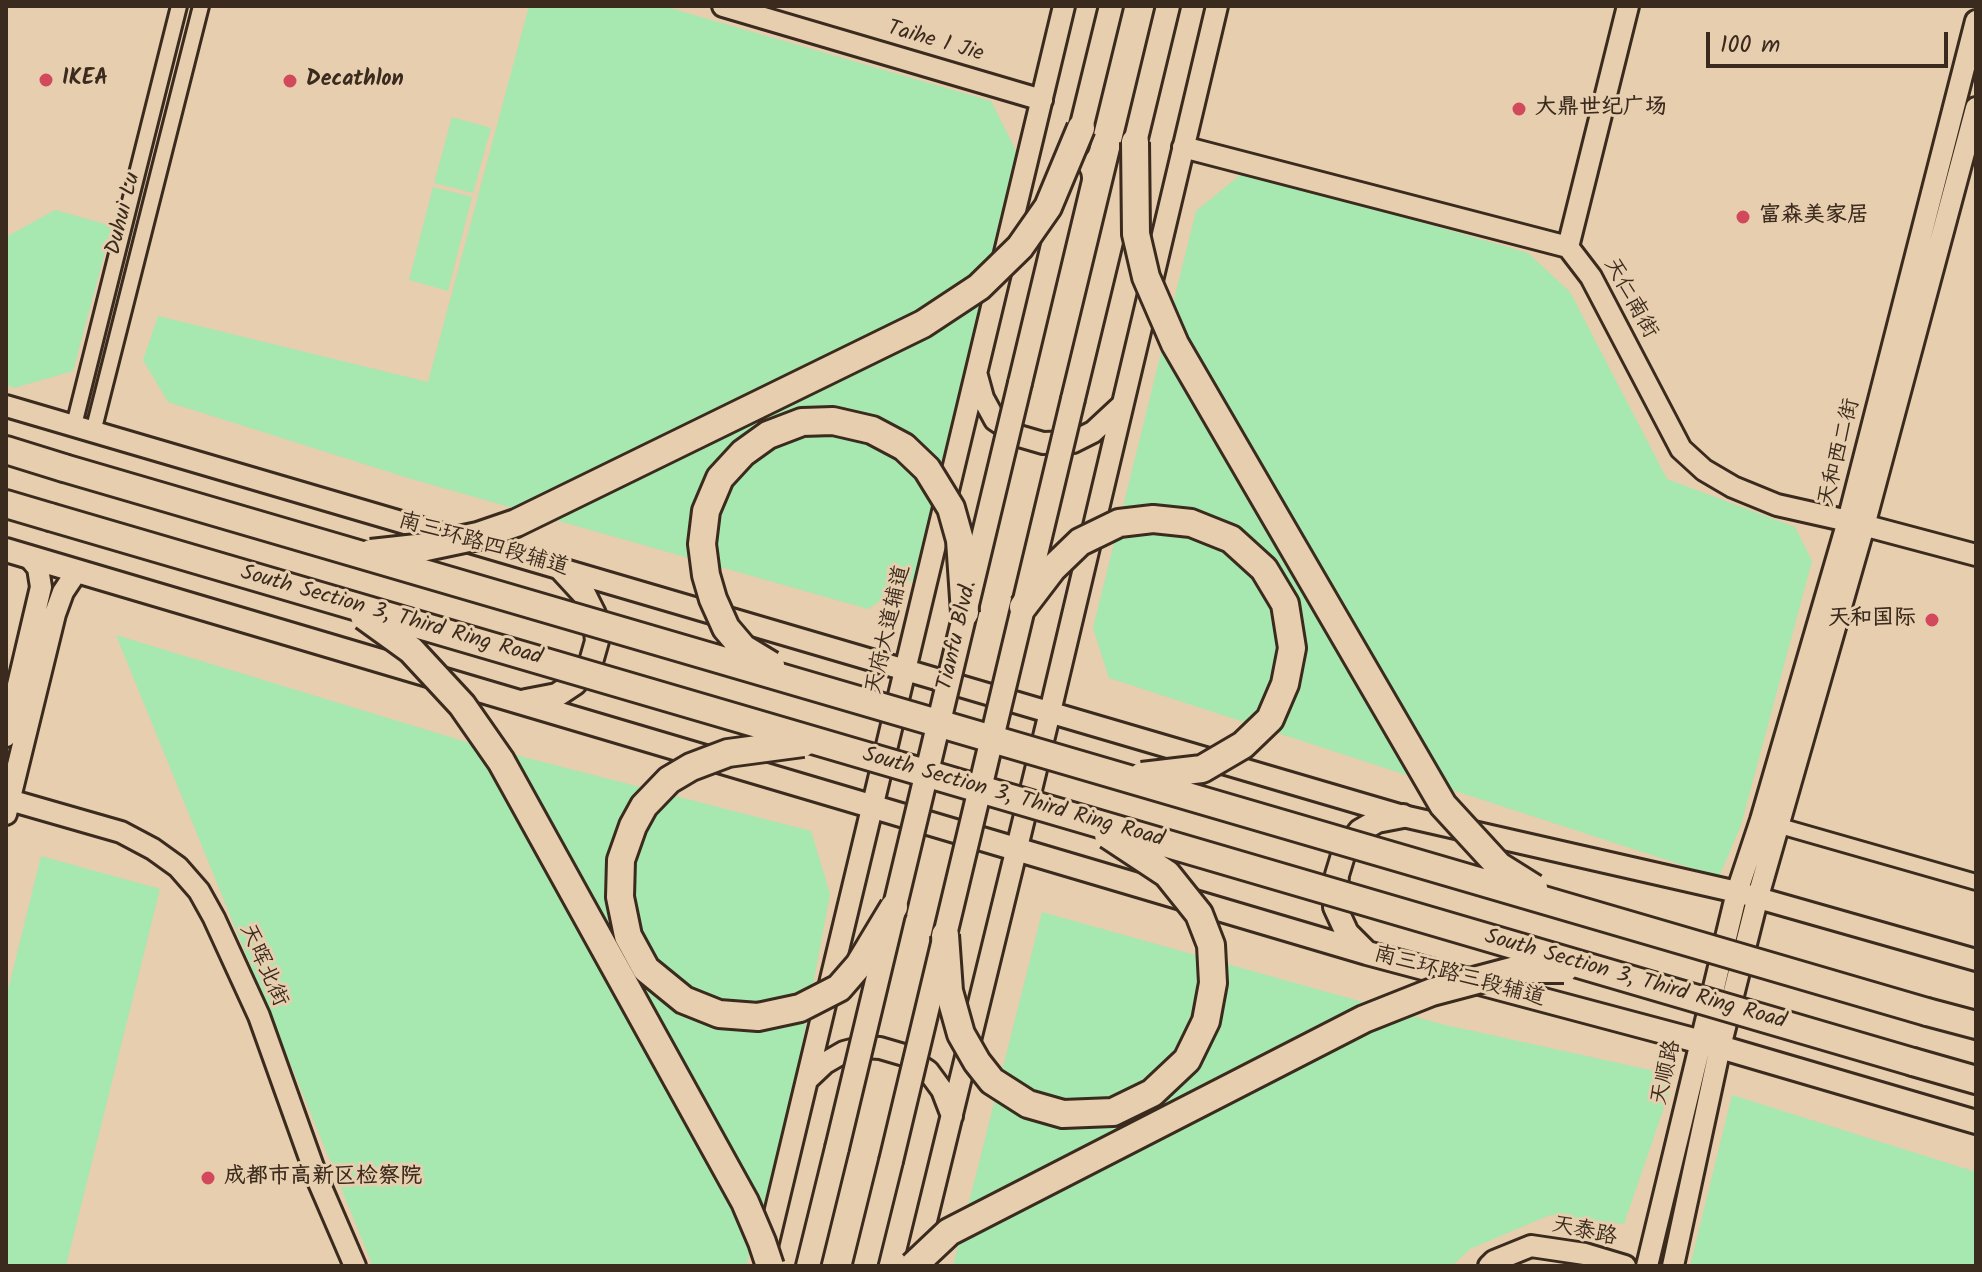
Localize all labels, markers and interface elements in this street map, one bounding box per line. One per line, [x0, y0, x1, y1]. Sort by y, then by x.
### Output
scale bar [1710, 16, 1952, 66]
street label: Taihe 1 Jie [884, 17, 986, 69]
text: 100 m [1720, 26, 1780, 65]
place label: IKEA [62, 67, 108, 93]
place label: Decathlon [306, 68, 404, 94]
marker: IKEA [37, 71, 55, 89]
marker: Decathlon [281, 72, 299, 90]
place label: 大鼎世纪广场 [1535, 96, 1667, 122]
marker: 大鼎世纪广场 [1510, 100, 1528, 118]
street label: Duhui Lu [102, 170, 148, 258]
place label: 富森美家居 [1759, 204, 1869, 230]
marker: 富森美家居 [1734, 208, 1752, 226]
street label: 天仁南街 [1596, 254, 1662, 344]
street label: 天和西二街 [1815, 396, 1867, 510]
street label: 南三环路四段辅道 [395, 509, 571, 583]
street label: South Section 3, Third Ring Road [237, 561, 545, 673]
street label: 天府大道辅道 [862, 563, 918, 697]
street label: Tianfu Blvd. [934, 579, 984, 693]
place label: 天和国际 [1828, 607, 1916, 633]
marker: 天和国际 [1923, 611, 1941, 629]
street label: South Section 3, Third Ring Road [859, 743, 1167, 855]
street label: 天晖北街 [232, 920, 292, 1012]
street label: South Section 3, Third Ring Road [1481, 925, 1789, 1037]
street label: 南三环路三段辅道 [1371, 942, 1547, 1014]
street label: 天顺路 [1648, 1038, 1688, 1108]
place label: 成都市高新区检察院 [224, 1165, 422, 1191]
marker: 成都市高新区检察院 [199, 1169, 217, 1187]
street label: 天泰路 [1549, 1213, 1619, 1253]

